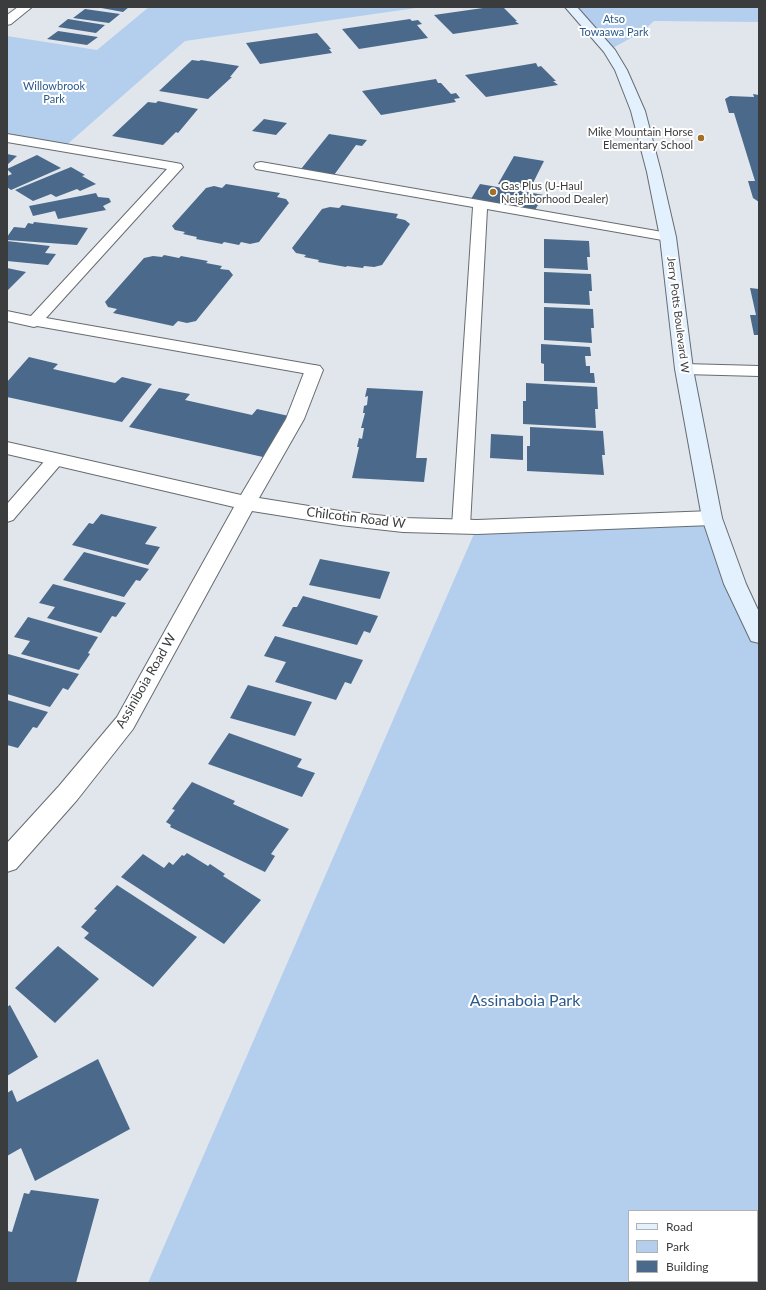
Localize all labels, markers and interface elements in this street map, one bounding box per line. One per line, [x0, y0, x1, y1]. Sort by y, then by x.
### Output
park label: Atso Towaawa Park [579, 12, 649, 38]
park label: Willowbrook Park [23, 79, 85, 105]
place label: Mike Mountain Horse Elementary School [588, 125, 693, 151]
marker: Mike Mountain Horse Elementary School [696, 133, 706, 143]
place label: Gas Plus (U-Haul Neighborhood Dealer) [501, 179, 608, 205]
marker: Gas Plus (U-Haul Neighborhood Dealer) [488, 187, 498, 197]
street label: Jerry Potts Boulevard W [664, 256, 692, 374]
street label: Chilcotin Road W [306, 504, 406, 532]
street label: Assiniboia Road W [113, 631, 179, 731]
park label: Assinaboia Park [470, 991, 580, 1011]
legend [628, 1210, 758, 1282]
text: Road [666, 1219, 693, 1234]
text: Park [666, 1239, 689, 1254]
text: Building [666, 1259, 709, 1274]

